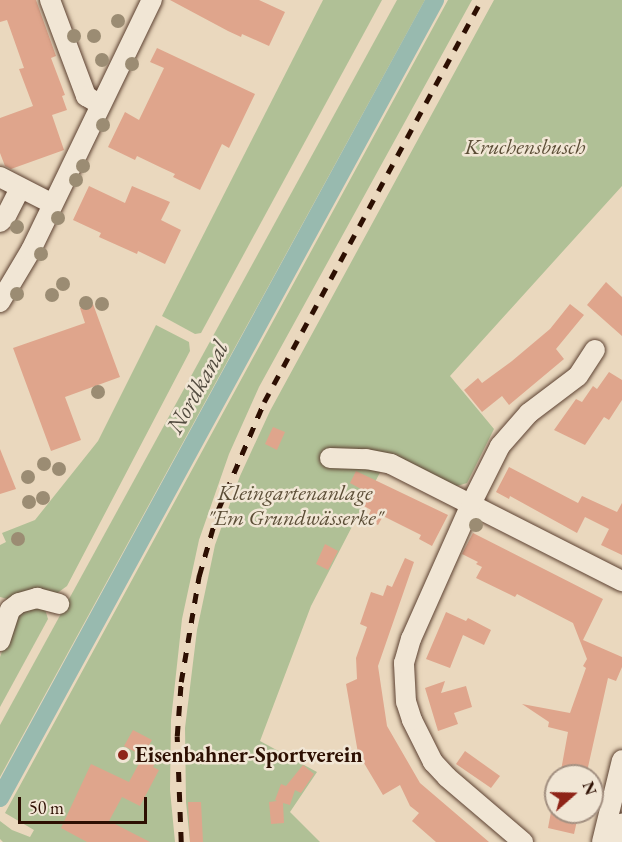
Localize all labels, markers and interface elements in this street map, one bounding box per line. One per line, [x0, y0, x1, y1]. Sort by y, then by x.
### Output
park label: Kruchensbusch [465, 134, 585, 160]
water label: Nordkanal [160, 336, 234, 438]
park label: Kleingartenanlage "Em Grundwässerke" [207, 479, 383, 530]
place label: Eisenbahner-Sportverein [135, 742, 363, 768]
marker: Eisenbahner-Sportverein [116, 748, 130, 762]
north arrow [544, 764, 604, 824]
text: N [577, 779, 602, 798]
scale bar [21, 785, 150, 823]
text: 50 m [29, 796, 64, 819]

